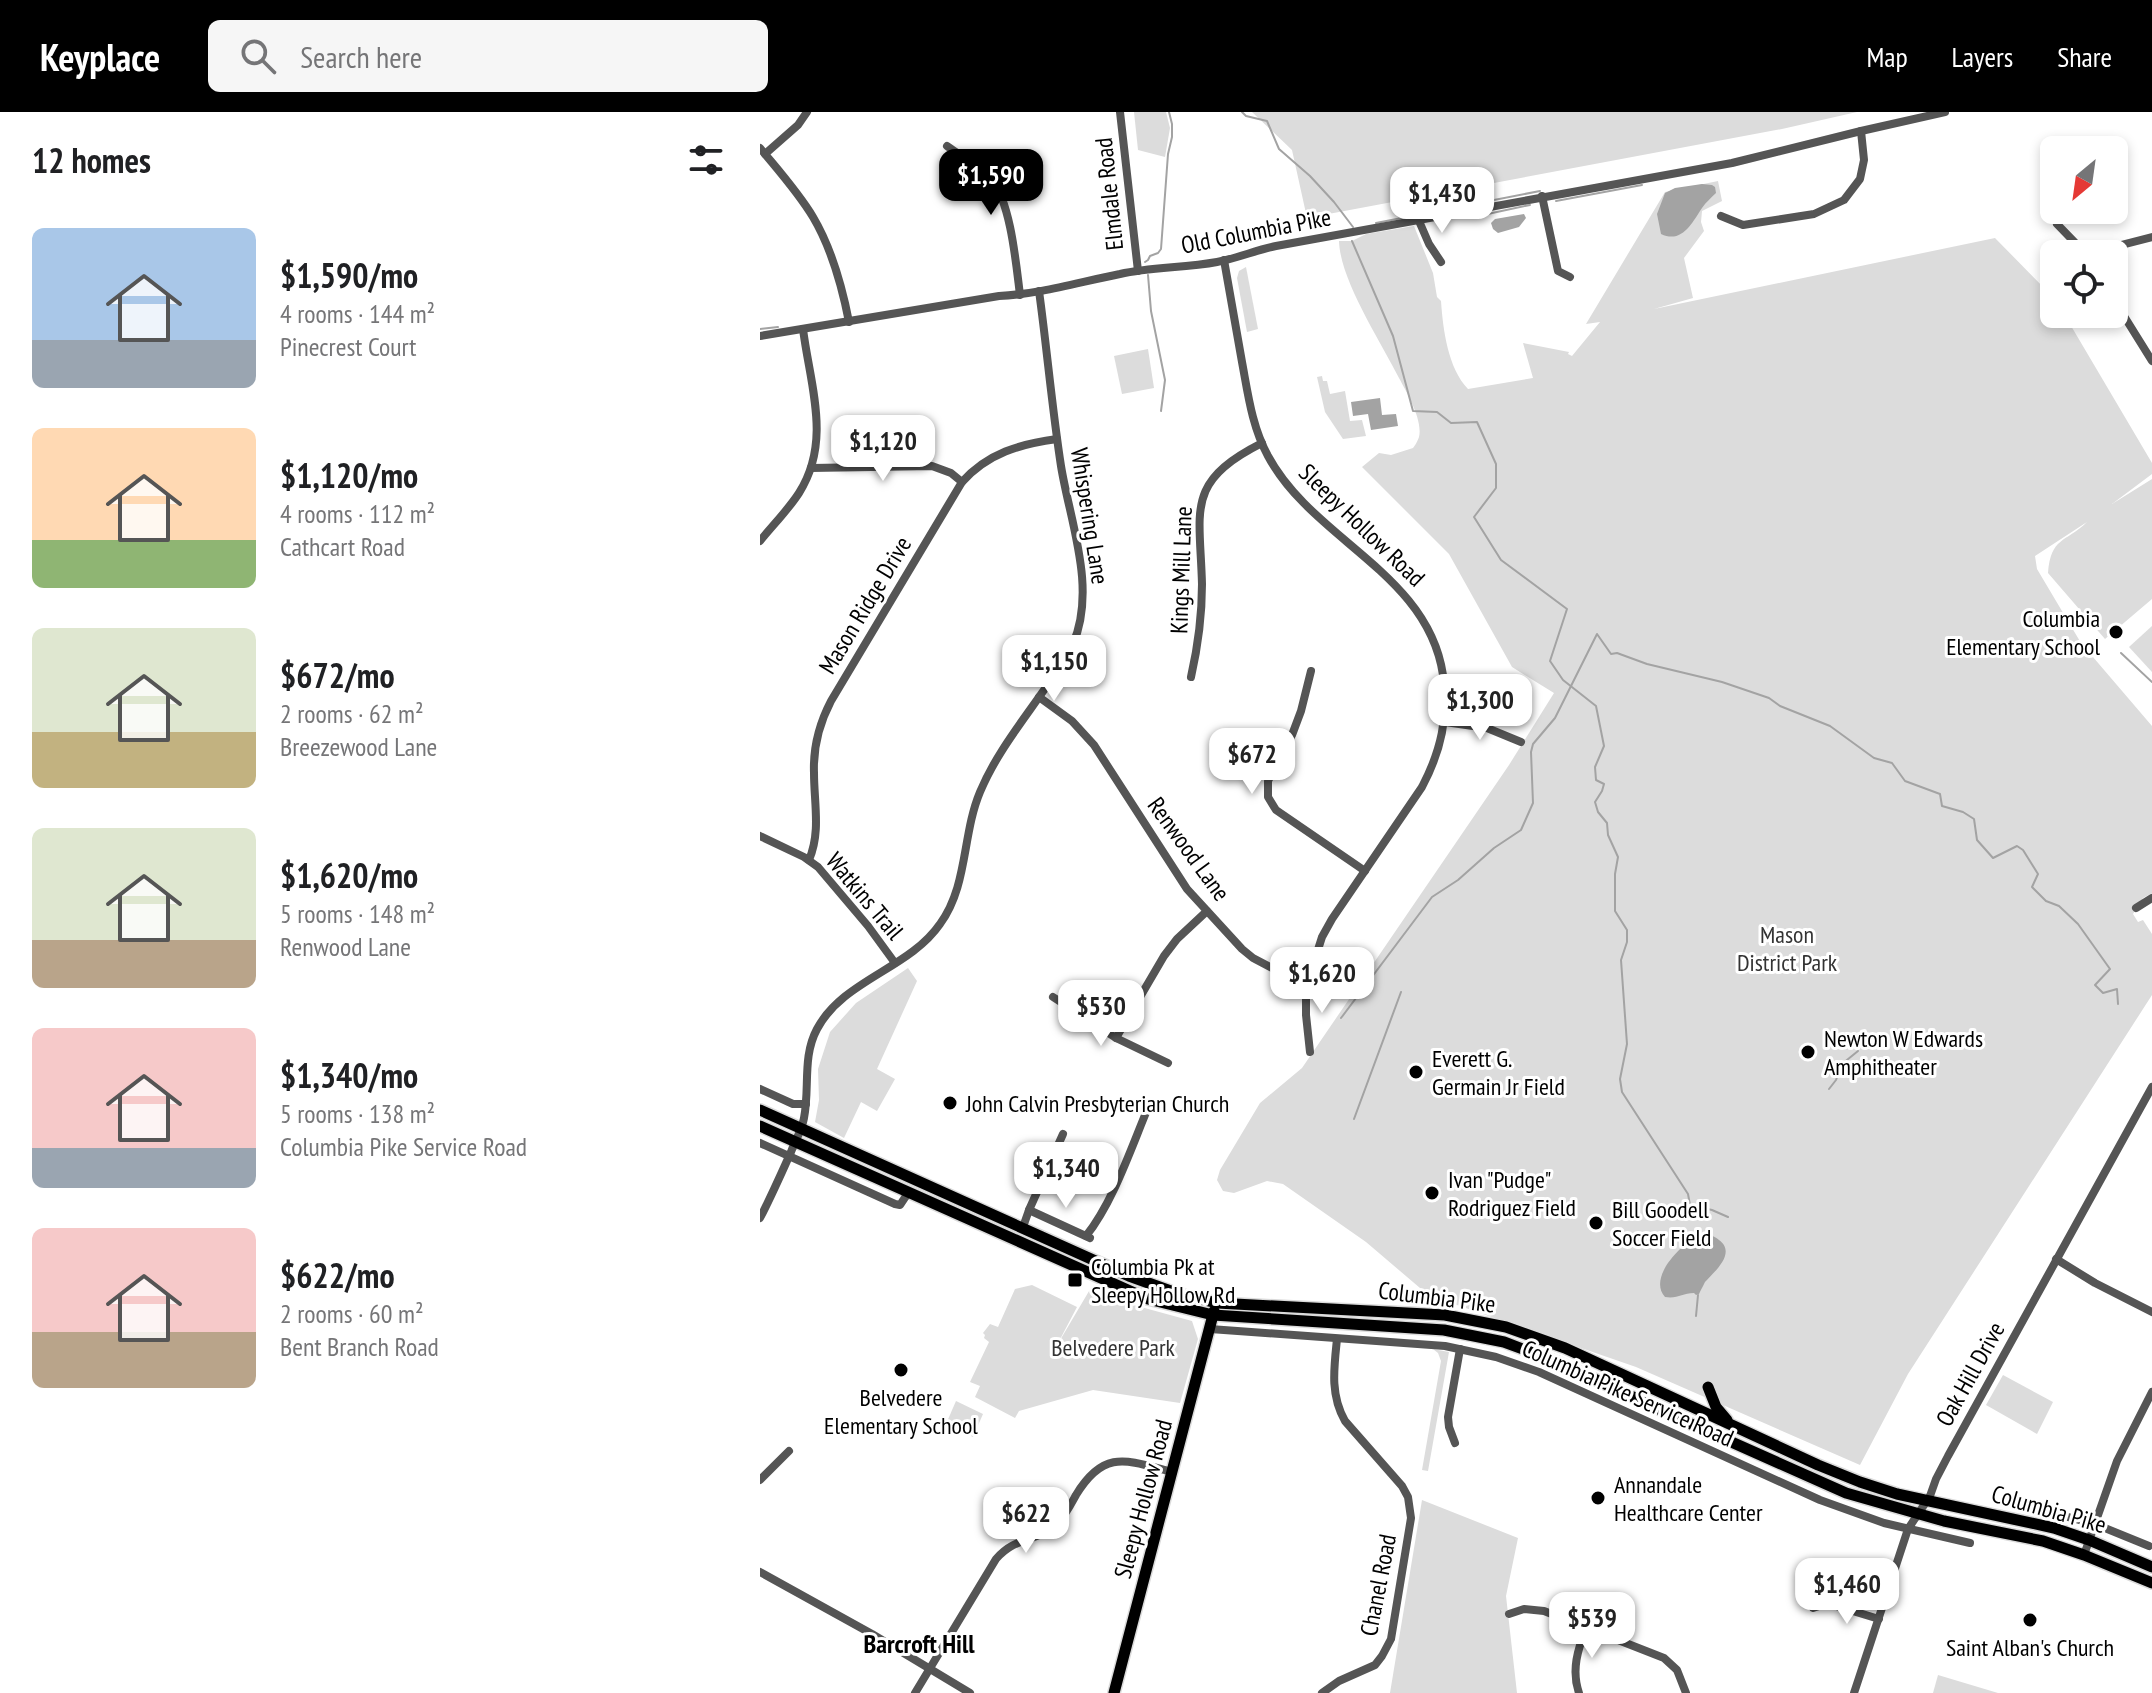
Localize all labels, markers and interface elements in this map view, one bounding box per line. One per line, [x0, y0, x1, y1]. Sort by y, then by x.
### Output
search box [208, 20, 768, 92]
text: Keyplace [40, 32, 160, 81]
icon: search [236, 34, 280, 78]
text: Search here [300, 37, 422, 76]
text: Map [1866, 38, 1908, 75]
text: Layers [1952, 38, 2013, 75]
text: Share [2057, 38, 2112, 75]
street label: Elmdale Road [1088, 136, 1130, 252]
north arrow [2040, 136, 2128, 224]
map controls [2040, 136, 2128, 328]
text: 12 homes [32, 138, 151, 182]
icon: filters [684, 138, 728, 182]
pin: $1,590 [926, 149, 1056, 217]
text: $1,590 [957, 158, 1025, 191]
pin: $1,430 [1377, 167, 1507, 235]
text: $1,430 [1408, 176, 1476, 209]
street label: Old Columbia Pike [1178, 201, 1334, 261]
button: locate [2040, 240, 2128, 328]
text: $1,590/mo [280, 253, 418, 297]
icon: home [96, 260, 192, 356]
text: 4 rooms · 144 m² [280, 297, 435, 330]
text: Pinecrest Court [280, 330, 416, 363]
pin: $1,120 [818, 415, 948, 483]
text: $1,120 [849, 424, 917, 457]
street label: Whispering Lane [1064, 446, 1116, 586]
text: $1,120/mo [280, 453, 418, 497]
street label: Sleepy Hollow Road [1292, 457, 1432, 593]
icon: home [96, 460, 192, 556]
text: 4 rooms · 112 m² [280, 497, 435, 530]
street label: Kings Mill Lane [1163, 506, 1199, 634]
text: Cathcart Road [280, 530, 405, 563]
street label: Mason Ridge Drive [812, 531, 918, 679]
place label: Columbia Elementary School [1946, 603, 2100, 662]
marker: Columbia Elementary School [2107, 623, 2125, 641]
pin: $1,150 [989, 635, 1119, 703]
text: $1,150 [1020, 644, 1088, 677]
text: $672/mo [280, 653, 395, 697]
icon: home [96, 660, 192, 756]
pin: $1,300 [1415, 674, 1545, 742]
text: $1,300 [1446, 683, 1514, 716]
text: 2 rooms · 62 m² [280, 697, 424, 730]
pin: $672 [1205, 728, 1299, 796]
text: Breezewood Lane [280, 730, 437, 763]
text: $672 [1227, 737, 1277, 770]
street label: Renwood Lane [1141, 791, 1237, 907]
street label: Watkins Trail [819, 846, 911, 946]
text: $1,620/mo [280, 853, 418, 897]
icon: home [96, 860, 192, 956]
text: 5 rooms · 148 m² [280, 897, 435, 930]
park label: Mason District Park [1737, 919, 1838, 978]
text: Renwood Lane [280, 930, 411, 963]
pin: $1,620 [1257, 947, 1387, 1015]
text: $1,620 [1288, 956, 1356, 989]
pin: $530 [1054, 980, 1148, 1048]
text: $530 [1076, 989, 1126, 1022]
place label: Newton W Edwards Amphitheater [1824, 1023, 1983, 1082]
place label: Everett G. Germain Jr Field [1432, 1043, 1565, 1102]
marker: Newton W Edwards Amphitheater [1799, 1043, 1817, 1061]
text: $1,340/mo [280, 1053, 418, 1097]
icon: home [96, 1060, 192, 1156]
marker: Everett G. Germain Jr Field [1407, 1063, 1425, 1081]
place label: John Calvin Presbyterian Church [965, 1088, 1229, 1119]
marker: John Calvin Presbyterian Church [941, 1094, 959, 1112]
text: 5 rooms · 138 m² [280, 1097, 435, 1130]
text: Columbia Pike Service Road [280, 1130, 527, 1163]
pin: $1,340 [1001, 1142, 1131, 1210]
text: $1,340 [1032, 1151, 1100, 1184]
place label: Ivan "Pudge" Rodriguez Field [1448, 1164, 1576, 1223]
marker: Ivan "Pudge" Rodriguez Field [1423, 1184, 1441, 1202]
place label: Bill Goodell Soccer Field [1612, 1194, 1712, 1253]
marker: Bill Goodell Soccer Field [1587, 1214, 1605, 1232]
place label: Columbia Pk at Sleepy Hollow Rd [1091, 1251, 1235, 1310]
text: $622/mo [280, 1253, 395, 1297]
icon: home [96, 1260, 192, 1356]
marker: Columbia Pk at Sleepy Hollow Rd [1066, 1271, 1084, 1289]
street label: Columbia Pike [1377, 1274, 1497, 1320]
text: 2 rooms · 60 m² [280, 1297, 424, 1330]
street label: Oak Hill Drive [1929, 1316, 2011, 1432]
text: Bent Branch Road [280, 1330, 439, 1363]
park label: Belvedere Park [1051, 1332, 1175, 1363]
street label: Columbia Pike Service Road [1518, 1332, 1738, 1454]
marker: Belvedere Elementary School [892, 1361, 910, 1379]
place label: Belvedere Elementary School [824, 1382, 978, 1441]
street label: Sleepy Hollow Road [1107, 1416, 1179, 1582]
place label: Annandale Healthcare Center [1614, 1469, 1763, 1528]
street label: Columbia Pike [1988, 1478, 2110, 1540]
pin: $622 [979, 1487, 1073, 1555]
marker: Annandale Healthcare Center [1589, 1489, 1607, 1507]
text: $622 [1001, 1496, 1051, 1529]
street label: Chanel Road [1353, 1531, 1403, 1639]
pin: $1,460 [1782, 1558, 1912, 1626]
text: $1,460 [1813, 1567, 1881, 1600]
pin: $539 [1545, 1592, 1639, 1660]
text: $539 [1567, 1601, 1617, 1634]
marker: Saint Alban's Church [2021, 1611, 2039, 1629]
district label: Barcroft Hill [863, 1627, 975, 1660]
place label: Saint Alban's Church [1946, 1632, 2114, 1663]

